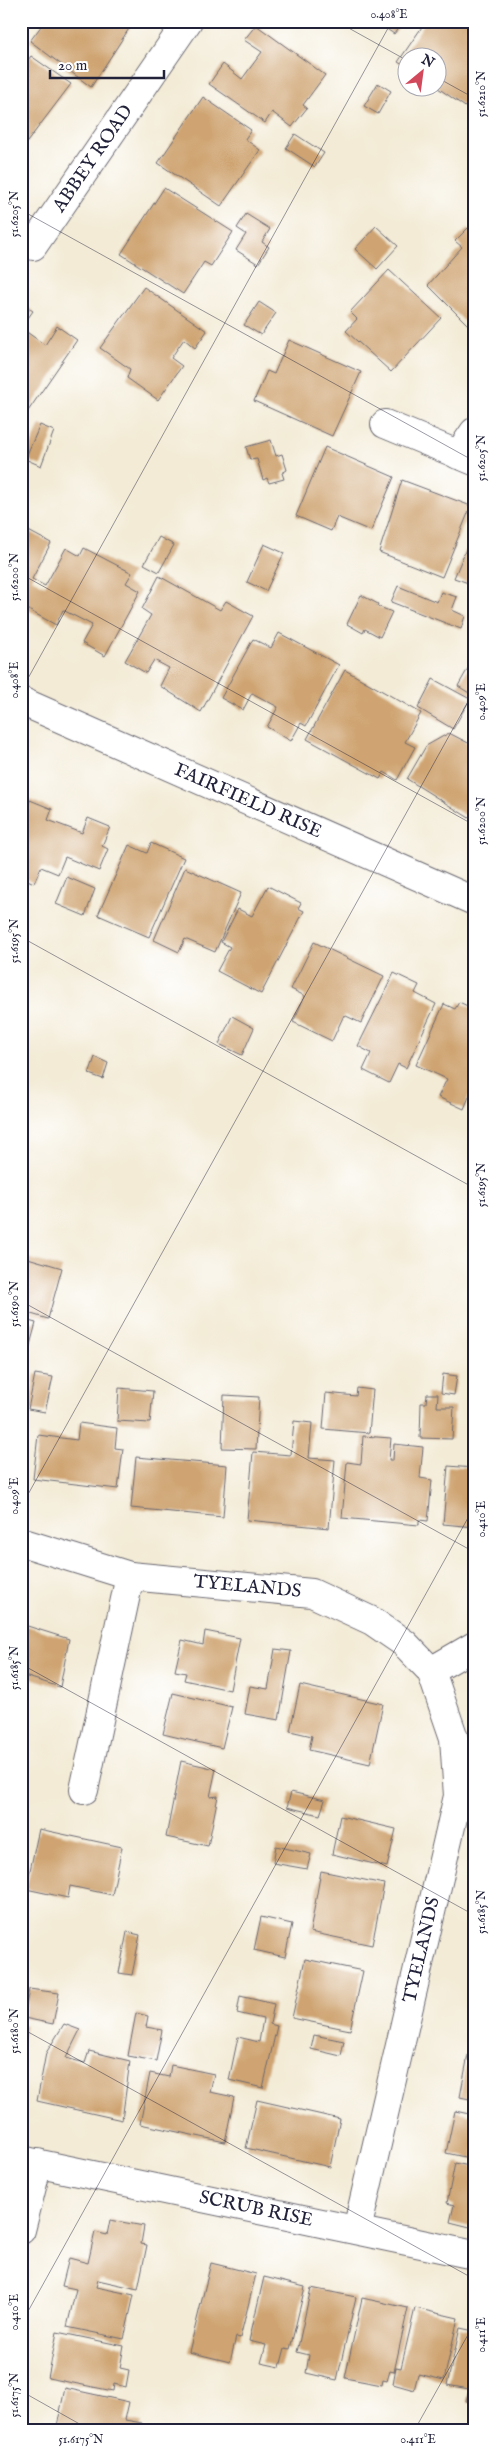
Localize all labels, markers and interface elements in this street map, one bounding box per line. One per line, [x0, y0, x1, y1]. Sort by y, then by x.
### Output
text: 0.408°E [370, 7, 408, 22]
scale bar [50, 48, 164, 80]
north arrow [398, 48, 448, 98]
text: N [417, 50, 437, 72]
text: 20 m [58, 56, 88, 75]
text: 51.6210°N [474, 70, 489, 117]
street label: ABBEY ROAD [47, 100, 139, 218]
text: 51.6205°N [7, 190, 22, 237]
text: 51.6205°N [474, 434, 489, 481]
text: 51.6200°N [7, 552, 22, 601]
text: 0.408°E [7, 661, 22, 699]
text: 0.409°E [474, 683, 489, 721]
street label: FAIRFIELD RISE [170, 758, 325, 844]
text: 51.6200°N [474, 796, 489, 845]
text: 51.6195°N [7, 918, 22, 963]
text: 51.6195°N [474, 1162, 489, 1207]
text: 51.6190°N [7, 1280, 22, 1327]
text: 0.409°E [7, 1477, 22, 1515]
text: 0.410°E [474, 1501, 489, 1537]
street label: TYELANDS [192, 1570, 302, 1604]
text: 51.6185°N [7, 1645, 22, 1690]
text: 51.6185°N [474, 1889, 489, 1934]
street label: TYELANDS [398, 1895, 446, 2005]
text: 51.6180°N [7, 2008, 22, 2054]
street label: SCRUB RISE [197, 2186, 315, 2233]
text: 0.410°E [7, 2294, 22, 2330]
text: 0.411°E [474, 2317, 489, 2353]
text: 51.6175°N [7, 2372, 22, 2418]
text: 51.6175°N [59, 2432, 104, 2447]
text: 0.411°E [400, 2432, 436, 2447]

